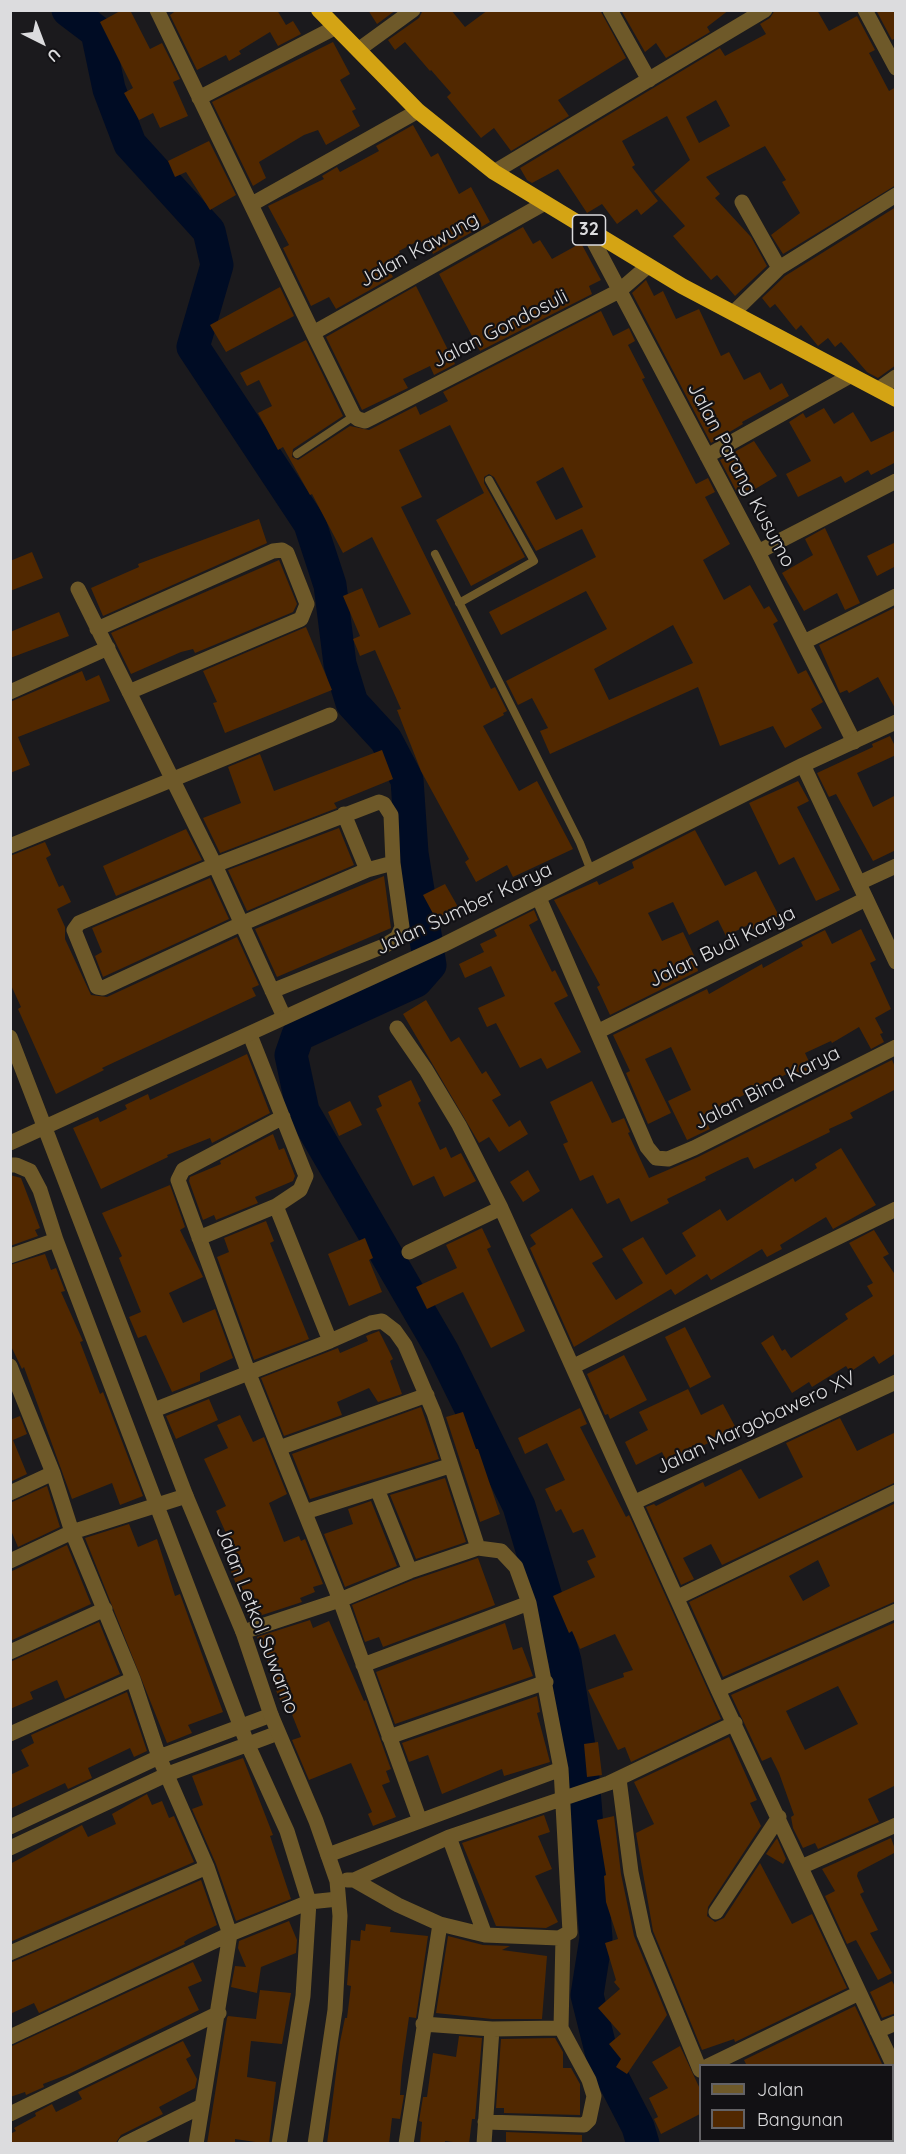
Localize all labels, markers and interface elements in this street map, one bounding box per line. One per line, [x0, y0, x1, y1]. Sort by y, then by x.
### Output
north arrow [12, 12, 72, 72]
text: U [43, 44, 65, 67]
street label: Jalan Kawung [355, 207, 483, 293]
road number: 32 [572, 215, 606, 245]
street label: Jalan Gondosuli [428, 285, 572, 373]
street label: Jalan Parang Kusumo [682, 378, 800, 572]
street label: Jalan Sumber Karya [372, 858, 556, 960]
street label: Jalan Budi Karya [645, 901, 799, 993]
street label: Jalan Bina Karya [690, 1041, 844, 1135]
street label: Jalan Margobawero XV [652, 1366, 860, 1480]
street label: Jalan Letkol Suwarno [210, 1523, 304, 1717]
legend [699, 2064, 894, 2142]
text: Jalan [757, 2078, 804, 2101]
text: Bangunan [757, 2108, 843, 2131]

